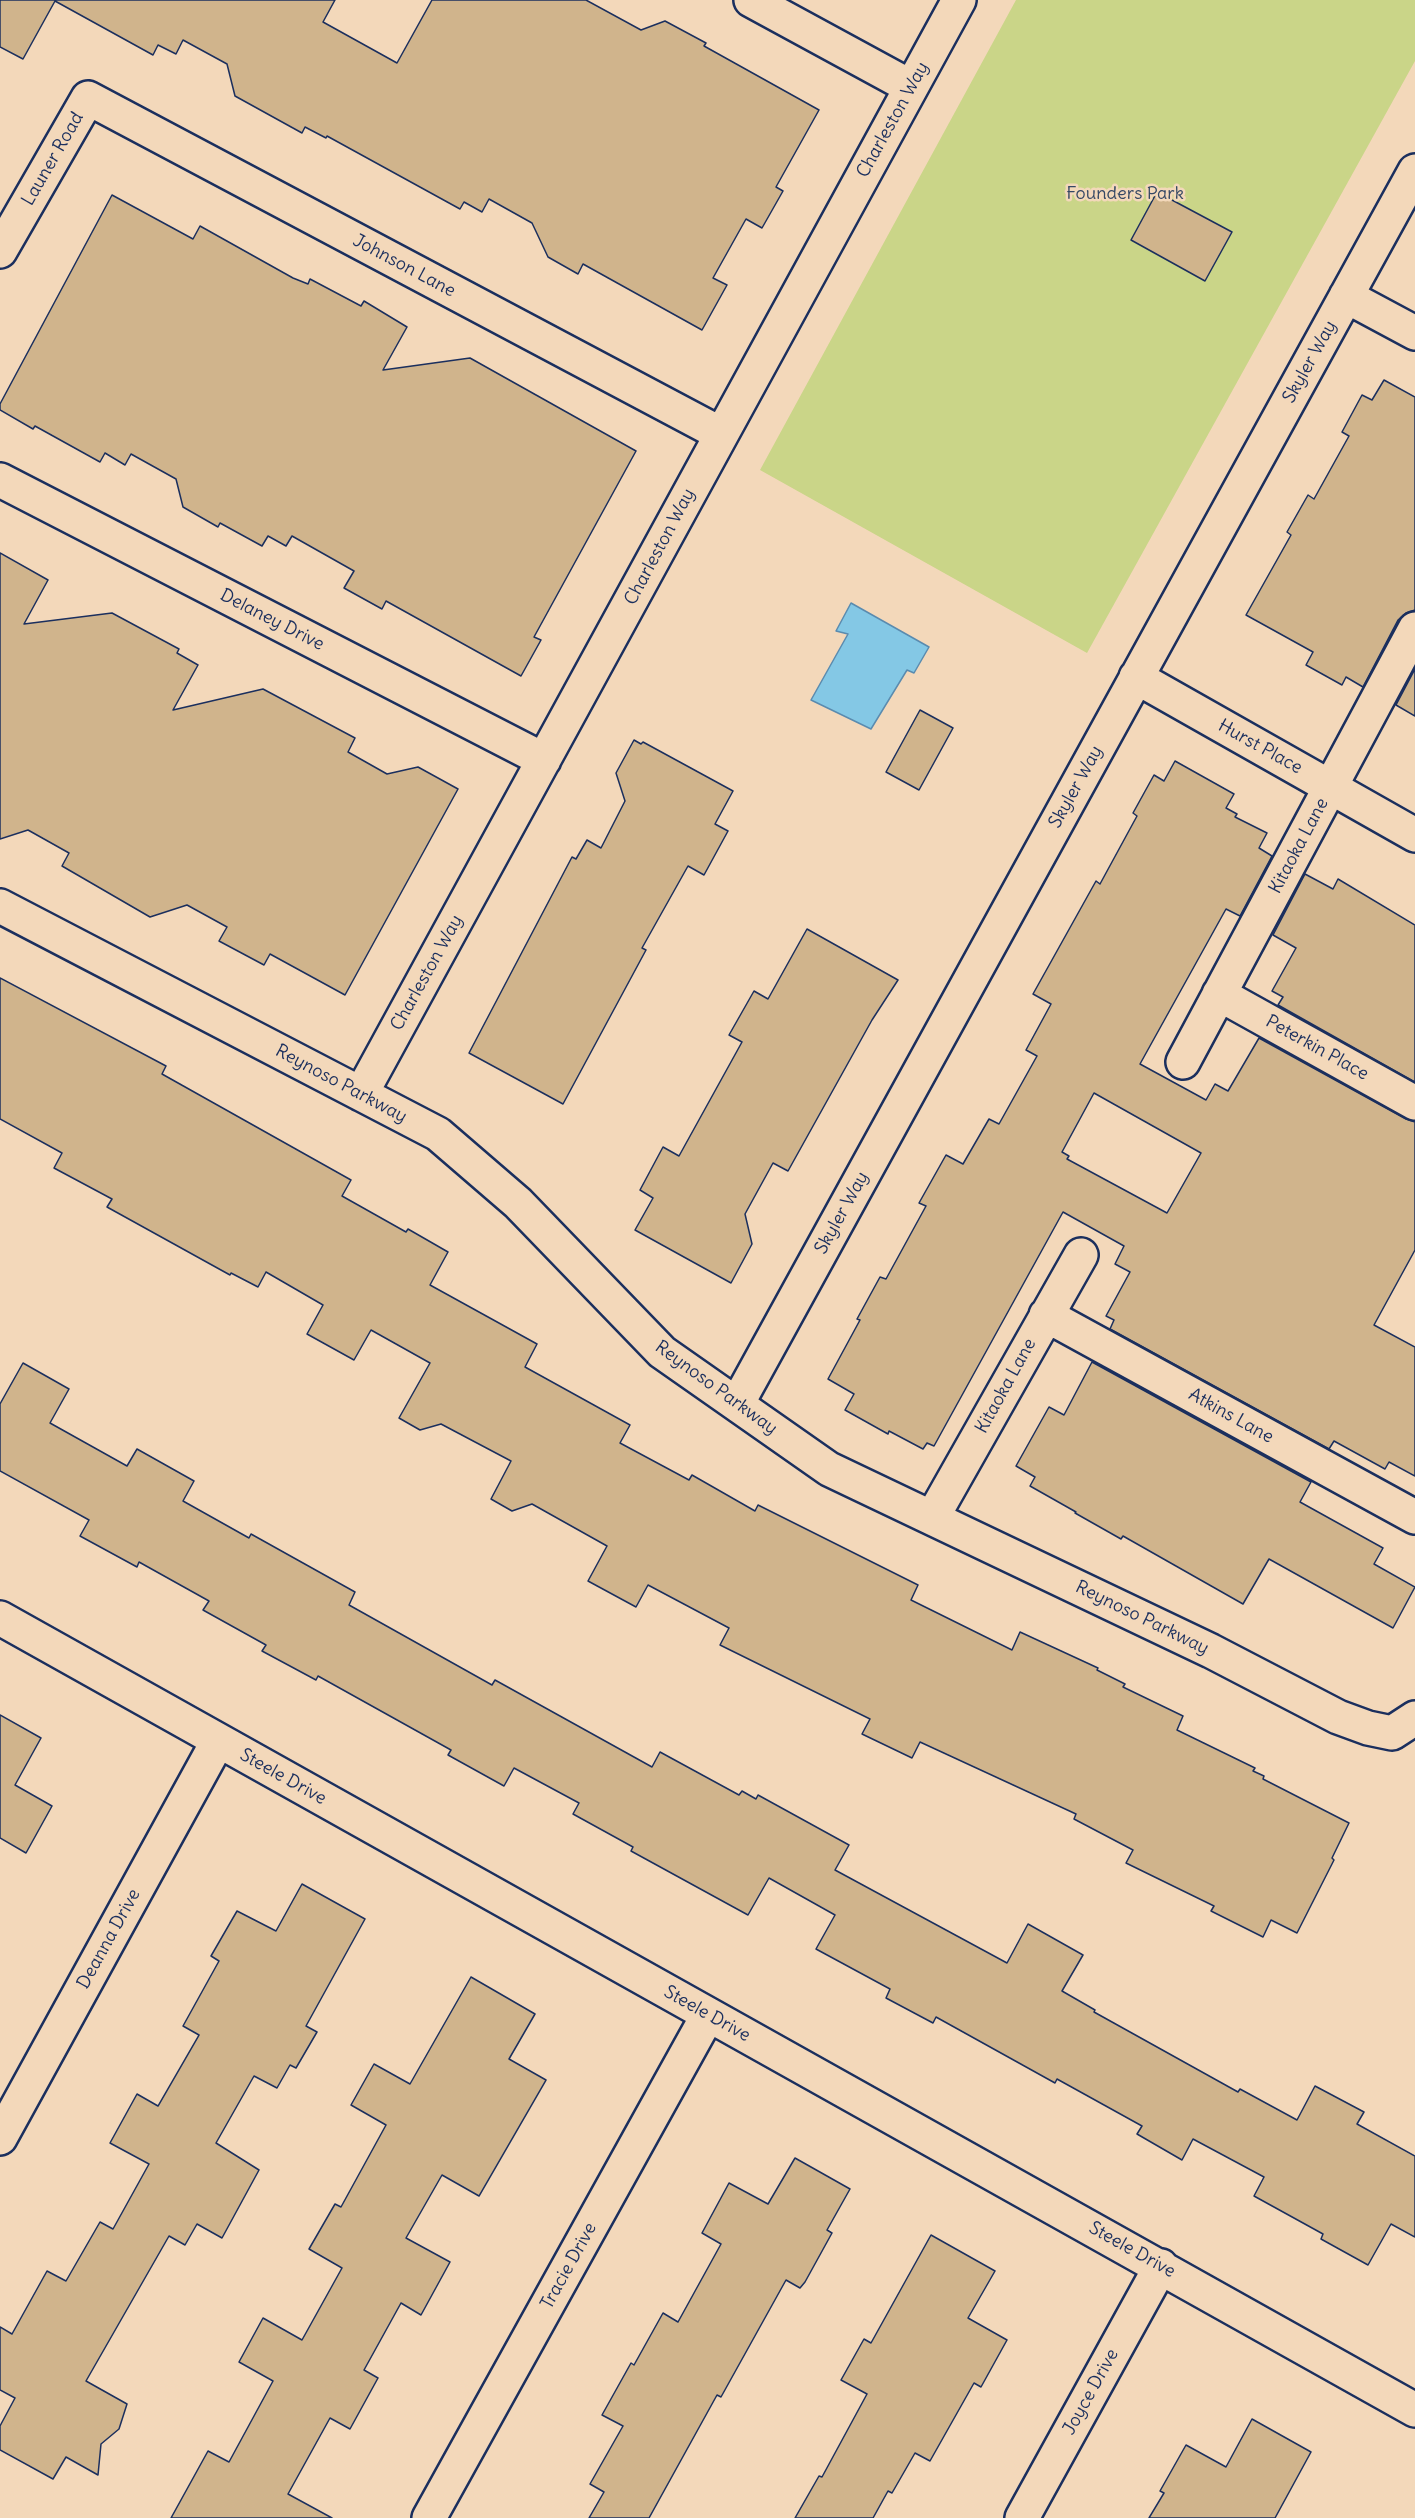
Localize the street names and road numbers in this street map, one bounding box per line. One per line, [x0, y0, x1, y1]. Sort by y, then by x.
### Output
street label: Charleston Way [852, 58, 934, 182]
street label: Launer Road [18, 108, 88, 210]
street label: Johnson Lane [349, 230, 459, 302]
street label: Skyler Way [1279, 317, 1341, 407]
street label: Charleston Way [620, 485, 700, 609]
street label: Delaney Drive [216, 585, 328, 655]
street label: Hurst Place [1214, 715, 1306, 779]
street label: Skyler Way [1045, 742, 1107, 832]
street label: Kitaoka Lane [1265, 794, 1333, 898]
street label: Charleston Way [386, 911, 468, 1035]
street label: Peterkin Place [1262, 1011, 1372, 1085]
street label: Reynoso Parkway [272, 1040, 410, 1128]
street label: Skyler Way [811, 1168, 873, 1258]
street label: Kitaoka Lane [971, 1335, 1041, 1437]
street label: Reynoso Parkway [651, 1336, 781, 1440]
street label: Atkins Lane [1185, 1384, 1277, 1448]
street label: Reynoso Parkway [1072, 1576, 1212, 1660]
street label: Steele Drive [236, 1744, 330, 1810]
street label: Deanna Drive [73, 1885, 145, 1993]
street label: Steele Drive [660, 1981, 754, 2047]
street label: Steele Drive [1085, 2217, 1179, 2283]
street label: Tracie Drive [536, 2219, 602, 2313]
street label: Joyce Drive [1059, 2345, 1123, 2439]

